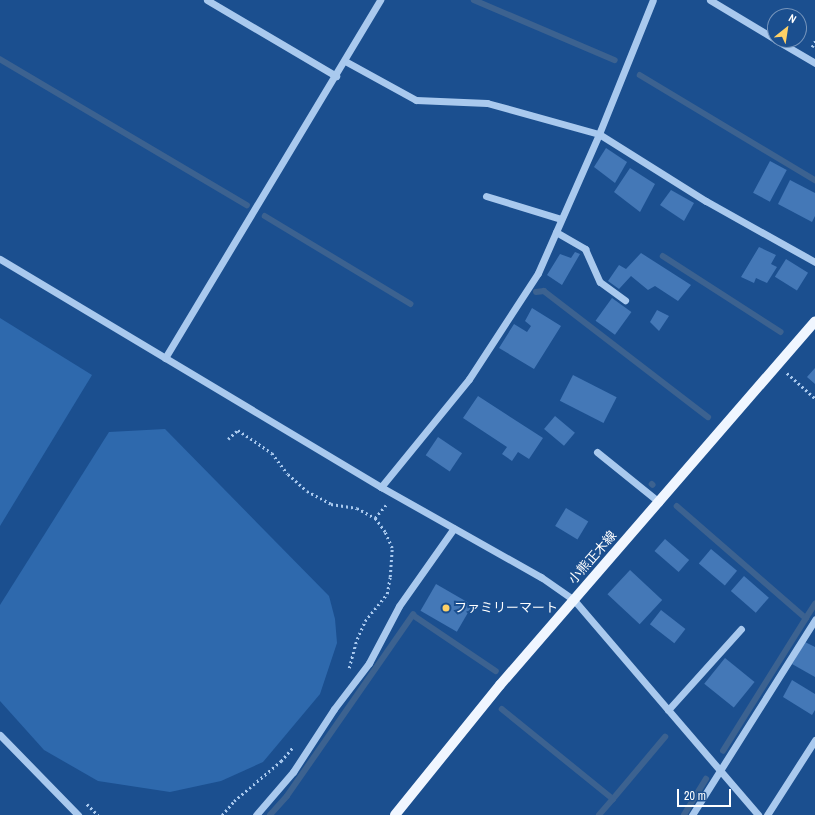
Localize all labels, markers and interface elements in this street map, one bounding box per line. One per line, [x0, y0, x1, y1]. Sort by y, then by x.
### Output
north arrow [767, 8, 807, 48]
text: N [786, 11, 799, 26]
street label: 小熊正木線 [566, 528, 620, 588]
place label: ファミリーマート [454, 600, 558, 616]
marker: ファミリーマート [441, 603, 451, 613]
scale bar [679, 781, 733, 807]
text: 20 m [684, 788, 706, 804]

